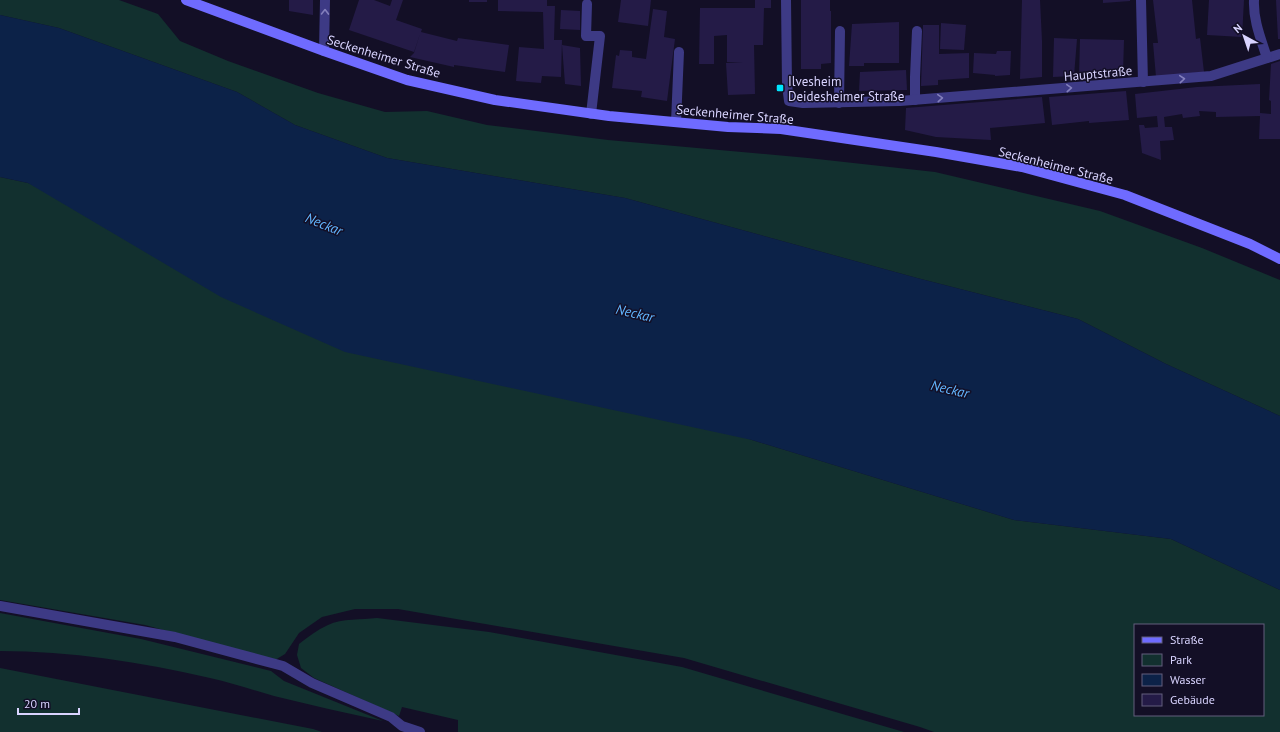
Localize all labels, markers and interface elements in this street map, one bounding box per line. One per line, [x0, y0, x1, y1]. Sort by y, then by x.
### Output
one-way arrow [321, 9, 329, 15]
north arrow [1224, 16, 1264, 56]
text: N [1230, 21, 1245, 36]
street label: Seckenheimer Straße [325, 31, 443, 82]
street label: Hauptstraße [1063, 62, 1133, 85]
place label: Ilvesheim Deidesheimer Straße [788, 73, 904, 105]
one-way arrow [1179, 74, 1185, 83]
marker: Ilvesheim Deidesheimer Straße [775, 83, 785, 93]
one-way arrow [1066, 84, 1073, 93]
one-way arrow [937, 94, 943, 103]
street label: Seckenheimer Straße [676, 101, 794, 128]
street label: Seckenheimer Straße [997, 143, 1115, 188]
water label: Neckar [303, 208, 347, 240]
water label: Neckar [614, 300, 657, 326]
water label: Neckar [929, 376, 972, 402]
legend [1134, 624, 1264, 716]
text: Straße [1170, 632, 1204, 647]
text: Park [1170, 652, 1192, 667]
text: Wasser [1170, 672, 1206, 687]
scale bar [18, 690, 79, 716]
text: Gebäude [1170, 692, 1215, 707]
text: 20 m [24, 696, 50, 711]

